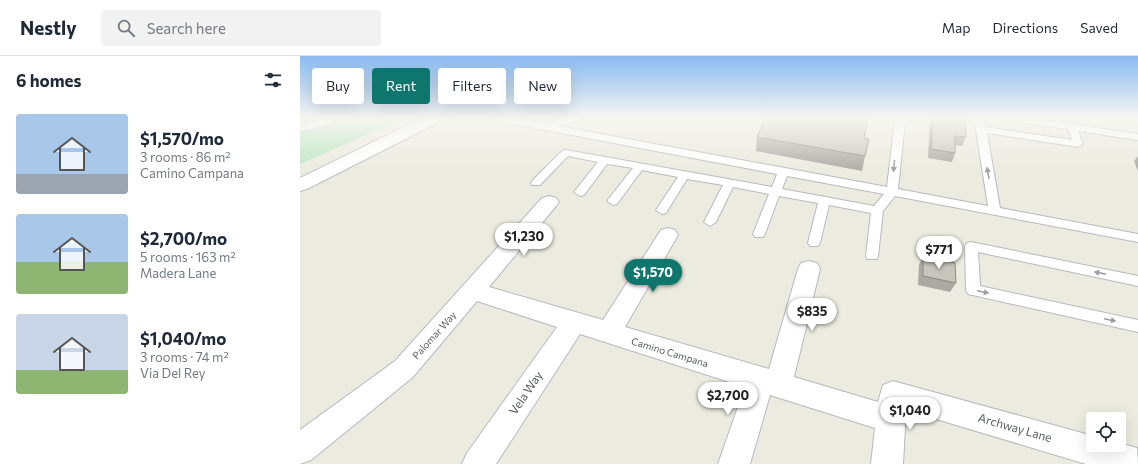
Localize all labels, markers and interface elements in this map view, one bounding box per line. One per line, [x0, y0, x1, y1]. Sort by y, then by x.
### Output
search box [101, 10, 381, 46]
text: Nestly [20, 16, 77, 39]
icon: search [115, 17, 137, 39]
text: Search here [147, 19, 226, 37]
text: Map [942, 19, 971, 36]
text: Directions [993, 19, 1058, 36]
text: Saved [1080, 19, 1118, 36]
chip: Buy [312, 68, 364, 104]
chip: Rent [372, 68, 430, 104]
chip: Filters [438, 68, 506, 104]
chip: New [514, 68, 571, 104]
icon: filters [262, 69, 284, 91]
text: 6 homes [16, 70, 81, 91]
text: $1,570/mo [140, 128, 224, 149]
icon: home [48, 130, 96, 178]
text: 3 rooms · 86 m² [140, 149, 231, 165]
one-way arrow [891, 160, 898, 172]
text: Camino Campana [140, 165, 244, 181]
one-way arrow [985, 167, 991, 179]
pin: $1,230 [491, 223, 557, 257]
text: $2,700/mo [140, 228, 227, 249]
text: $1,230 [504, 228, 544, 244]
icon: home [48, 230, 96, 278]
pin: $771 [915, 236, 963, 270]
text: $771 [925, 241, 953, 257]
text: 5 rooms · 163 m² [140, 249, 236, 265]
pin: $1,570 [620, 259, 686, 293]
text: $1,570 [633, 264, 673, 280]
text: Madera Lane [140, 265, 216, 281]
one-way arrow [1094, 270, 1106, 276]
one-way arrow [977, 290, 989, 296]
pin: $835 [788, 298, 836, 332]
text: $835 [797, 303, 827, 319]
street label: Palomar Way [410, 309, 458, 361]
one-way arrow [1104, 318, 1116, 324]
text: $1,040/mo [140, 328, 226, 349]
icon: home [48, 330, 96, 378]
street label: Camino Campana [630, 335, 710, 369]
text: 3 rooms · 74 m² [140, 349, 229, 365]
text: Via Del Rey [140, 365, 205, 381]
street label: Vela Way [506, 368, 545, 417]
pin: $2,700 [695, 382, 761, 416]
text: $2,700 [707, 387, 749, 403]
pin: $1,040 [877, 397, 943, 431]
text: $1,040 [889, 402, 931, 418]
street label: Archway Lane [977, 410, 1054, 444]
map controls [1086, 412, 1126, 452]
button: locate [1086, 412, 1126, 452]

